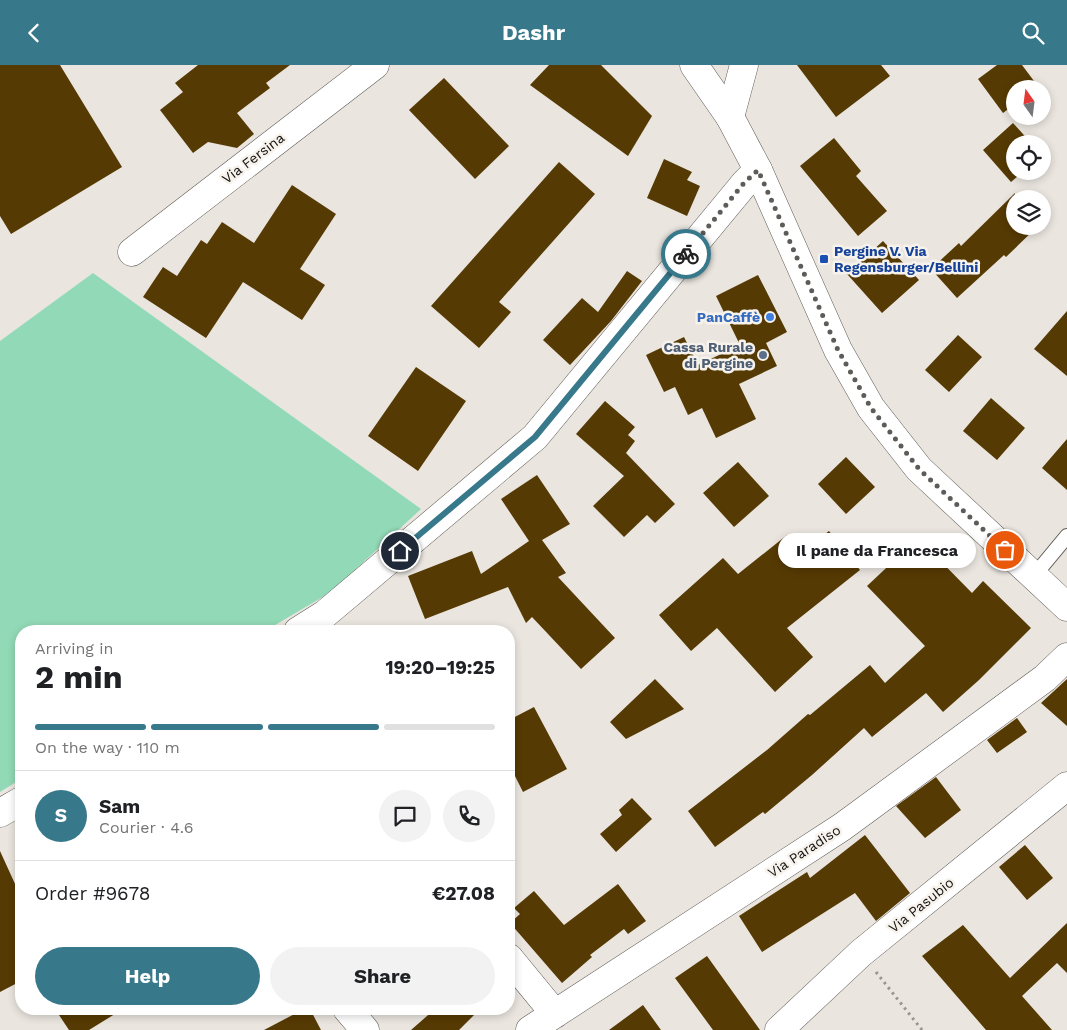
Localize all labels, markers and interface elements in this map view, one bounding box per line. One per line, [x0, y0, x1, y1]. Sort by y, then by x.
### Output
icon: back [20, 19, 48, 47]
icon: search [1019, 19, 1047, 47]
text: Dashr [502, 20, 565, 45]
north arrow [1006, 80, 1051, 125]
map controls [1006, 80, 1051, 235]
street label: Via Fersina [219, 129, 287, 187]
button: locate [1006, 135, 1051, 180]
button: layers [1006, 190, 1051, 235]
courier [661, 229, 711, 279]
icon: bike [672, 240, 700, 268]
place label: Pergine V. Via Regensburger/Bellini [834, 243, 978, 275]
marker: Pergine V. Via Regensburger/Bellini [818, 253, 830, 265]
place label: PanCaffè [697, 309, 760, 325]
marker: PanCaffè [764, 311, 776, 323]
place label: Cassa Rurale di Pergine [663, 339, 753, 371]
marker: Cassa Rurale di Pergine [757, 349, 769, 361]
pin [984, 529, 1026, 571]
pin [379, 530, 421, 572]
callout: Il pane da Francesca [778, 533, 975, 567]
icon: bag [991, 536, 1019, 564]
icon: home [386, 537, 414, 565]
text: Il pane da Francesca [796, 541, 958, 560]
text: Arriving in [35, 639, 113, 658]
text: 19:20–19:25 [385, 656, 495, 679]
text: 2 min [35, 658, 123, 696]
text: On the way · 110 m [35, 738, 180, 757]
button: chat [379, 790, 431, 842]
button: phone [443, 790, 495, 842]
text: Sam [99, 795, 140, 818]
text: S [55, 804, 67, 827]
text: Courier · 4.6 [99, 818, 194, 837]
street label: Via Paradiso [765, 822, 843, 880]
street label: Via Pasubio [885, 874, 957, 936]
text: Order #9678 [35, 882, 150, 905]
text: €27.08 [432, 882, 495, 905]
button: Help [35, 947, 260, 1005]
button: Share [270, 947, 495, 1005]

